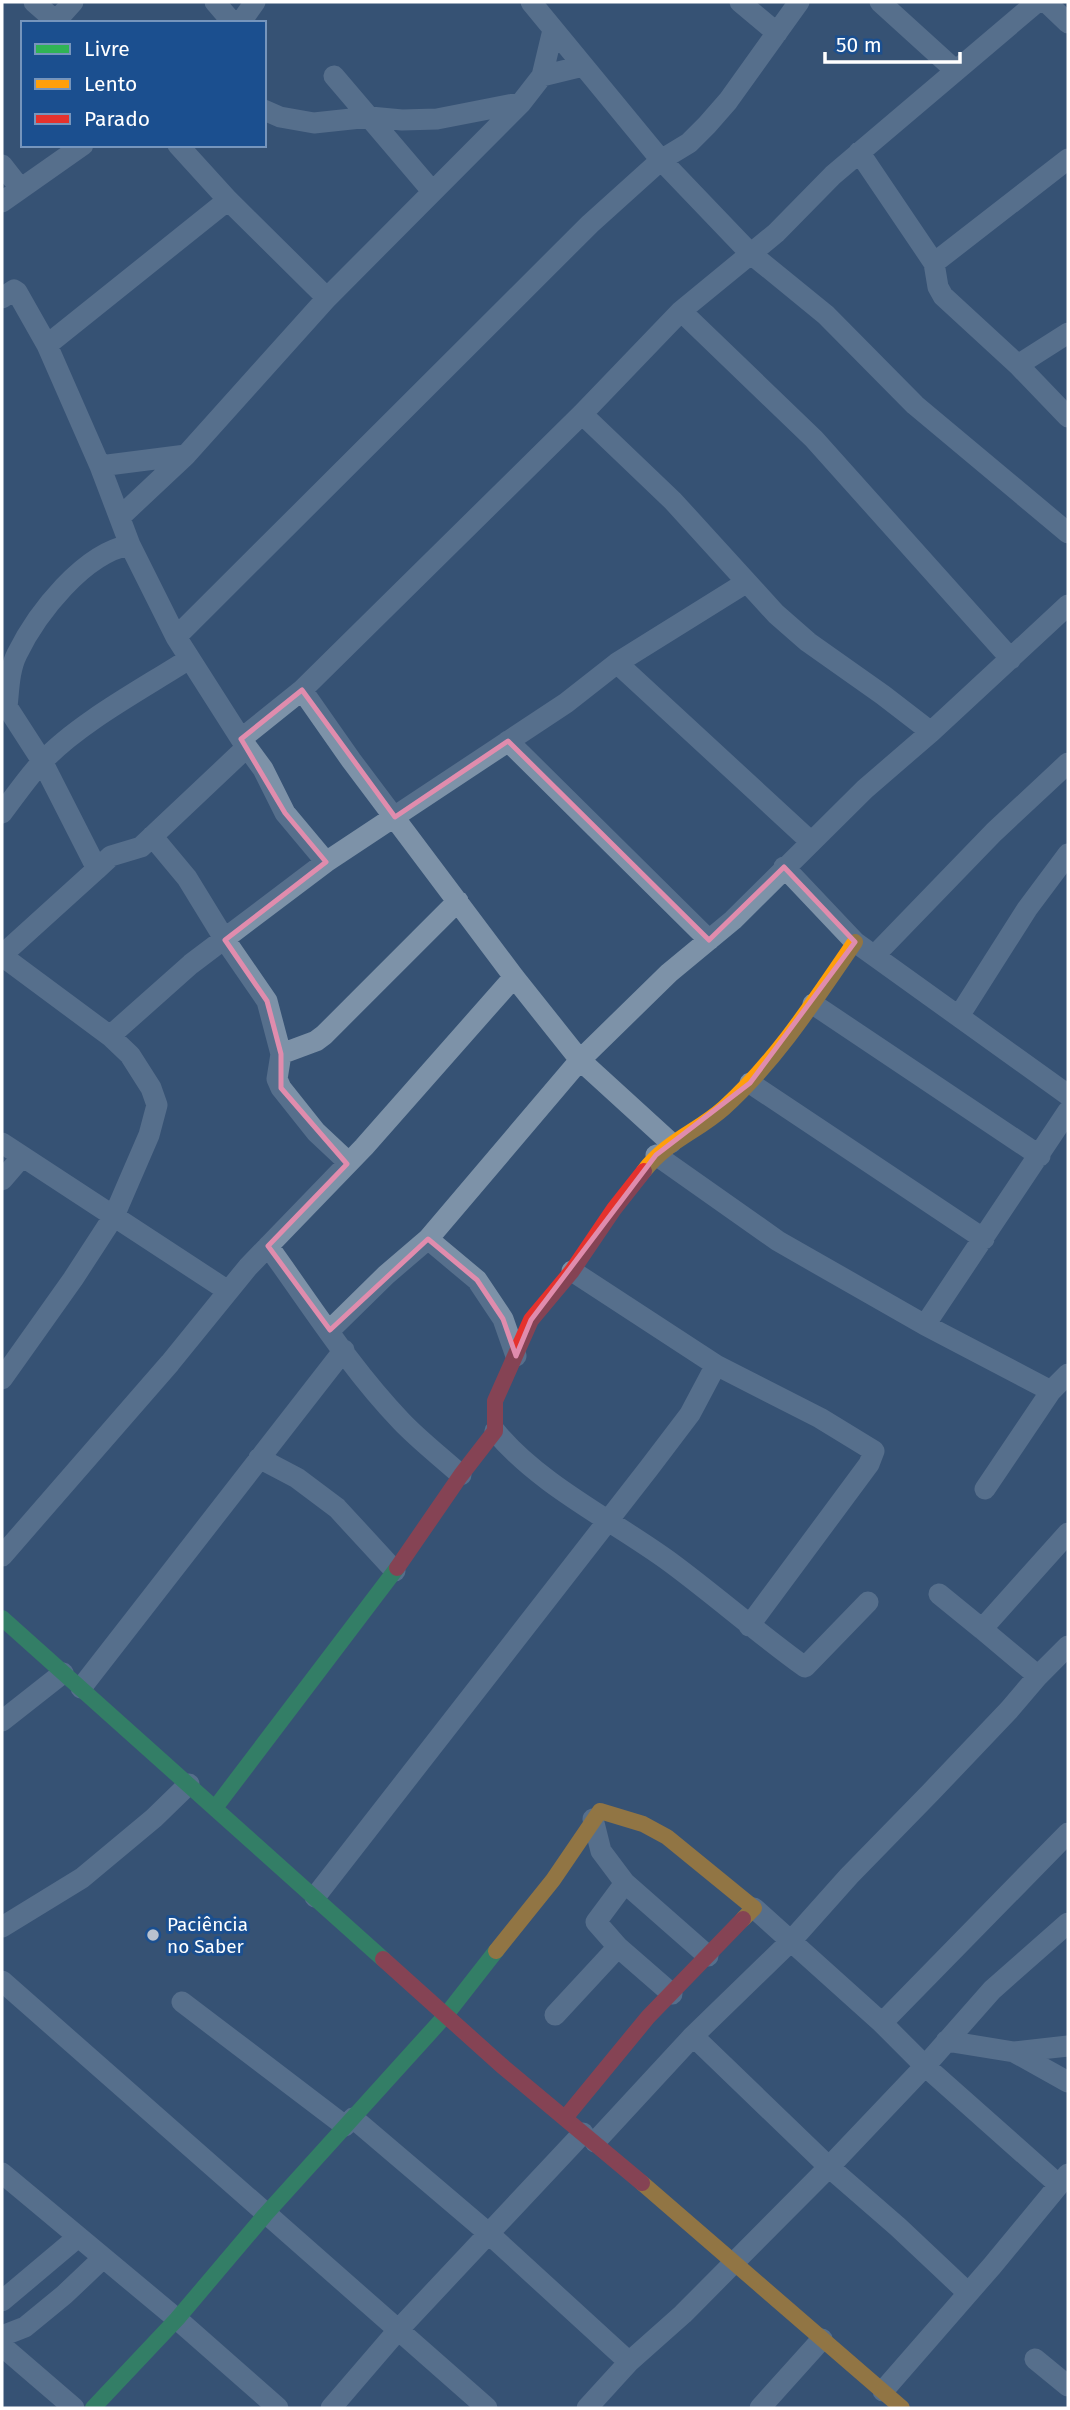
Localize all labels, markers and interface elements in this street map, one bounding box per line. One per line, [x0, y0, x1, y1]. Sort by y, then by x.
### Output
legend [21, 21, 266, 147]
scale bar [825, 21, 960, 65]
text: 50 m [836, 32, 882, 58]
text: Livre [84, 36, 130, 62]
text: Lento [84, 71, 137, 97]
text: Parado [84, 106, 150, 132]
place label: Paciência no Saber [167, 1913, 248, 1958]
marker: Paciência no Saber [145, 1927, 161, 1943]

